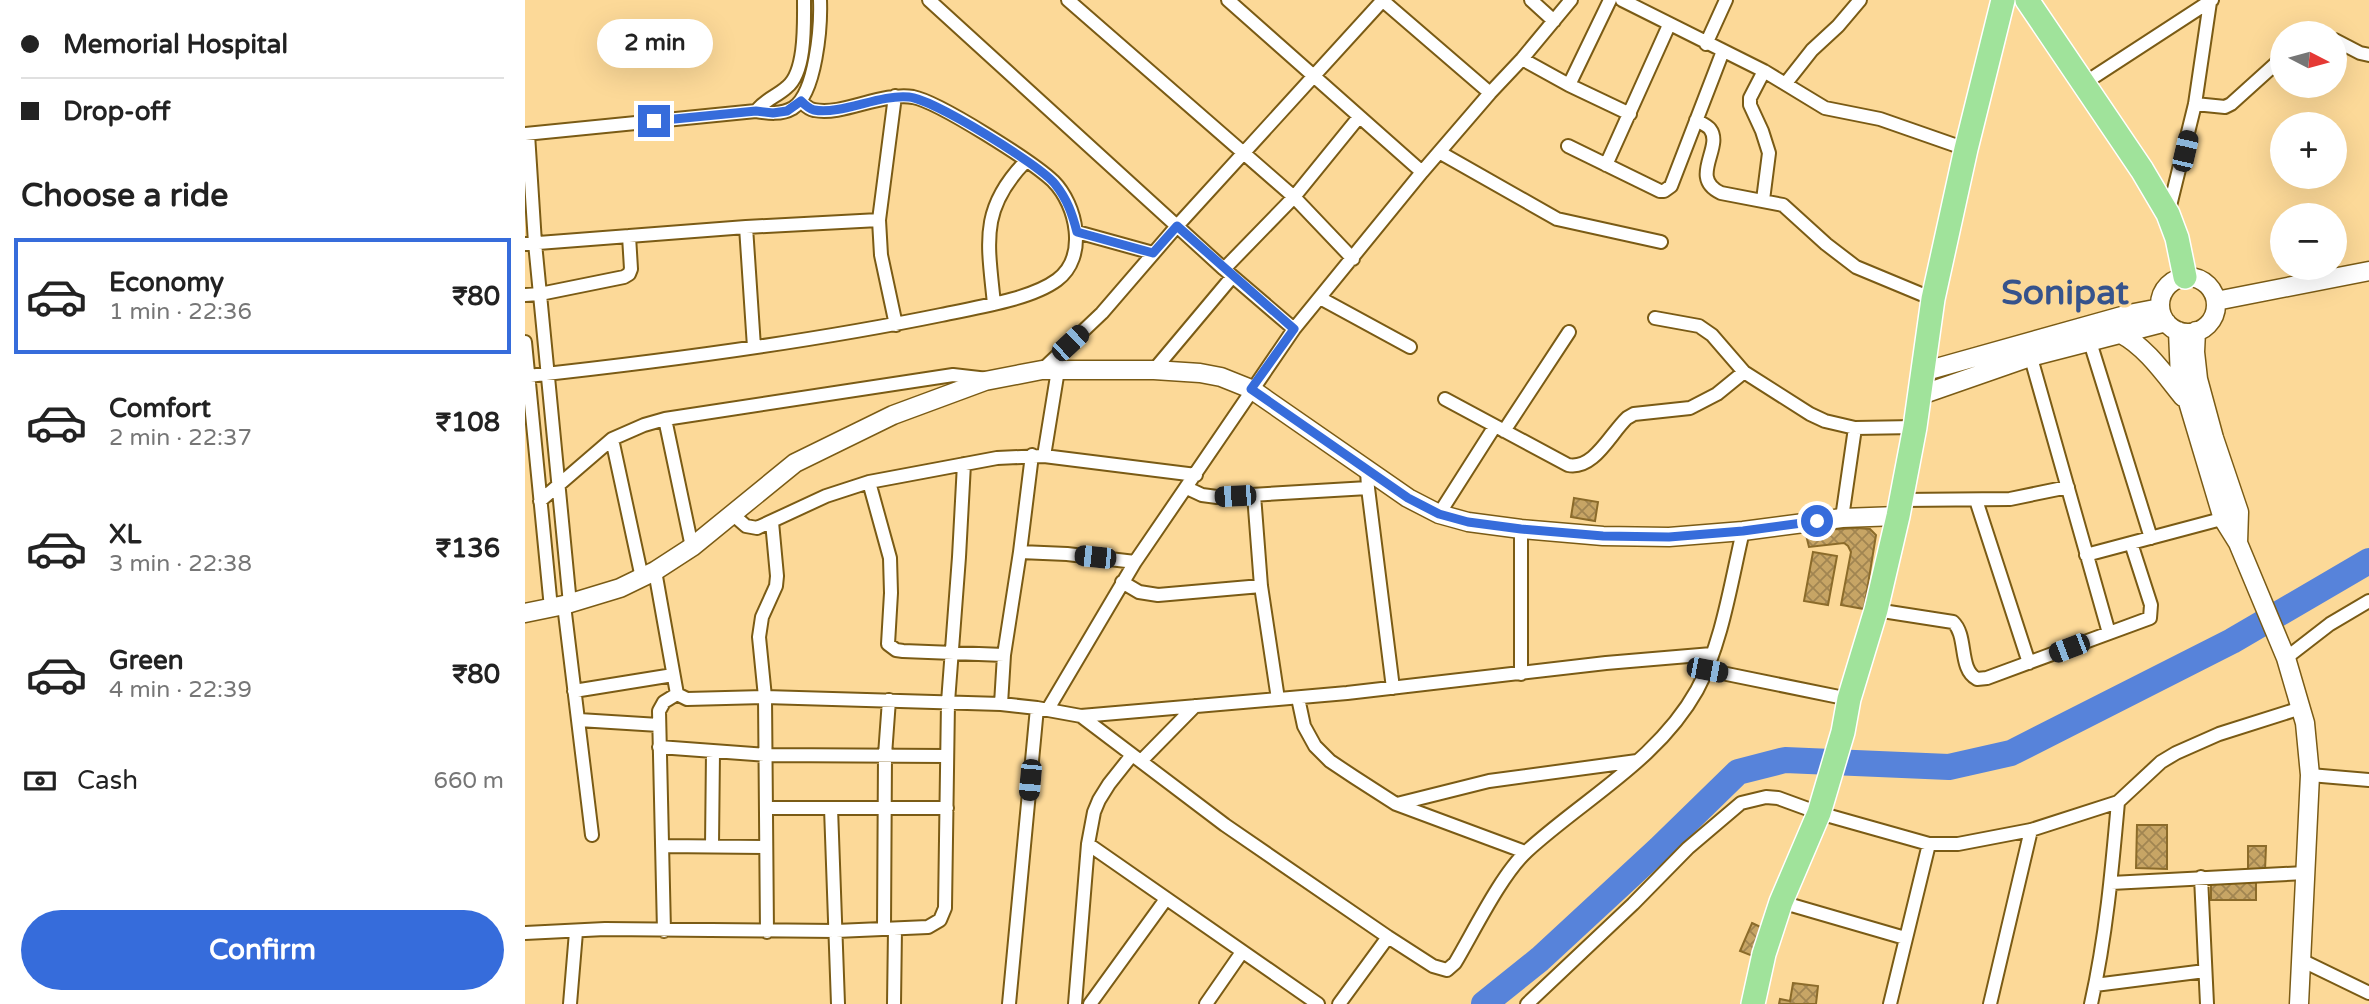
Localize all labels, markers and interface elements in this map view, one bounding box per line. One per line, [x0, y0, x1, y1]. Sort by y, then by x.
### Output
callout: 2 min [596, 19, 712, 68]
north arrow [2270, 21, 2347, 98]
map controls [2270, 21, 2347, 280]
text: Memorial Hospital [63, 29, 288, 60]
text: 2 min [624, 29, 686, 57]
text: Drop-off [63, 96, 170, 127]
route end [638, 105, 670, 137]
button: + [2270, 112, 2347, 189]
car [2171, 128, 2200, 174]
text: Choose a ride [21, 177, 228, 215]
button: − [2270, 203, 2347, 280]
icon: car [25, 265, 88, 328]
text: Economy [109, 267, 224, 298]
district label: Sonipat [2001, 272, 2129, 314]
text: ₹80 [452, 281, 500, 312]
text: 1 min · 22:36 [109, 298, 252, 326]
car [1048, 321, 1093, 365]
icon: car [25, 391, 88, 454]
text: Comfort [109, 393, 211, 424]
text: ₹108 [436, 407, 500, 438]
text: 2 min · 22:37 [109, 424, 252, 452]
car [1214, 484, 1257, 508]
route start [1801, 505, 1833, 537]
icon: car [25, 517, 88, 580]
text: XL [109, 519, 141, 550]
text: ₹136 [436, 533, 500, 564]
car [1074, 544, 1117, 570]
text: 3 min · 22:38 [109, 550, 252, 578]
car [2046, 631, 2093, 665]
icon: car [25, 643, 88, 706]
text: Green [109, 645, 184, 676]
car [1685, 656, 1730, 684]
text: ₹80 [452, 659, 500, 690]
text: 4 min · 22:39 [109, 676, 252, 704]
car [1018, 758, 1043, 802]
icon: cash [21, 762, 59, 800]
text: Cash [77, 765, 138, 796]
text: 660 m [434, 767, 504, 795]
button: Confirm [21, 910, 504, 990]

